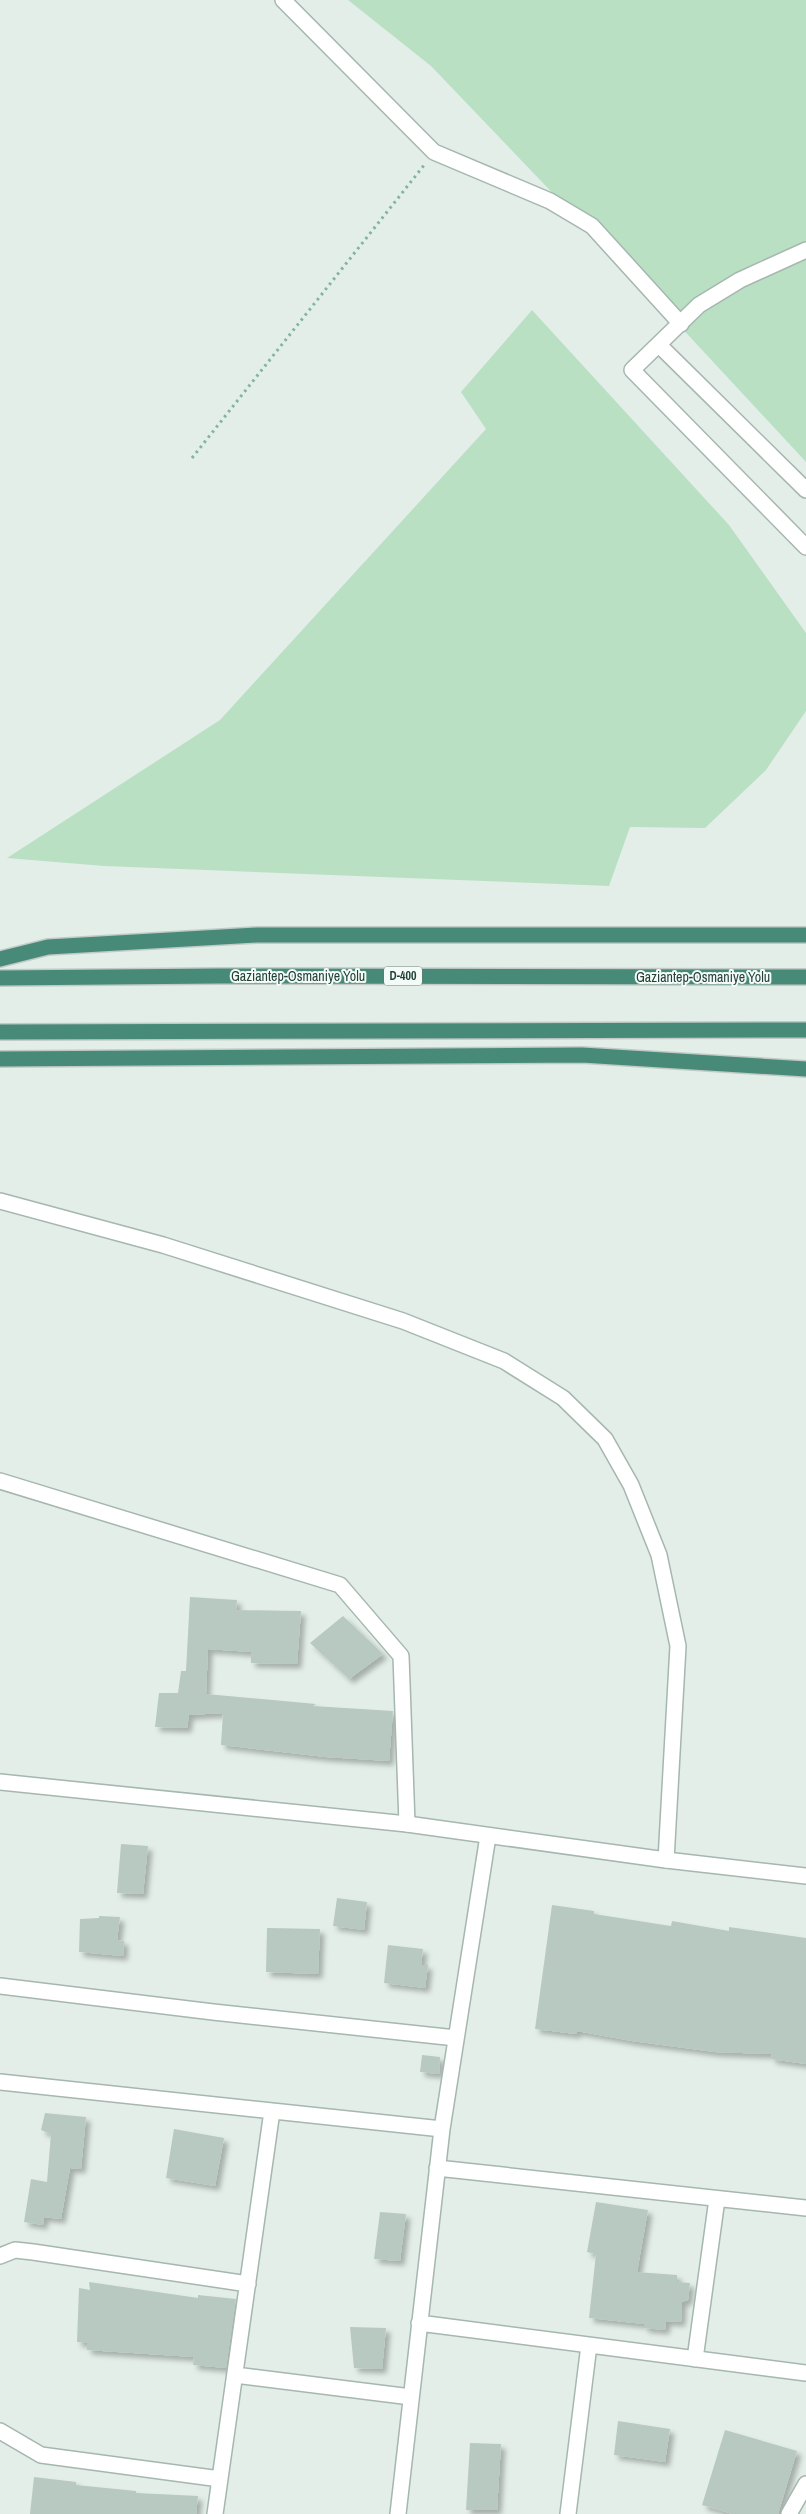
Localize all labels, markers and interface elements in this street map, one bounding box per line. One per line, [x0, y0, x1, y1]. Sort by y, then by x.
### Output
road number: D-400 [384, 966, 422, 986]
street label: Gaziantep-Osmaniye Yolu [231, 967, 365, 985]
street label: Gaziantep-Osmaniye Yolu [636, 968, 770, 986]

